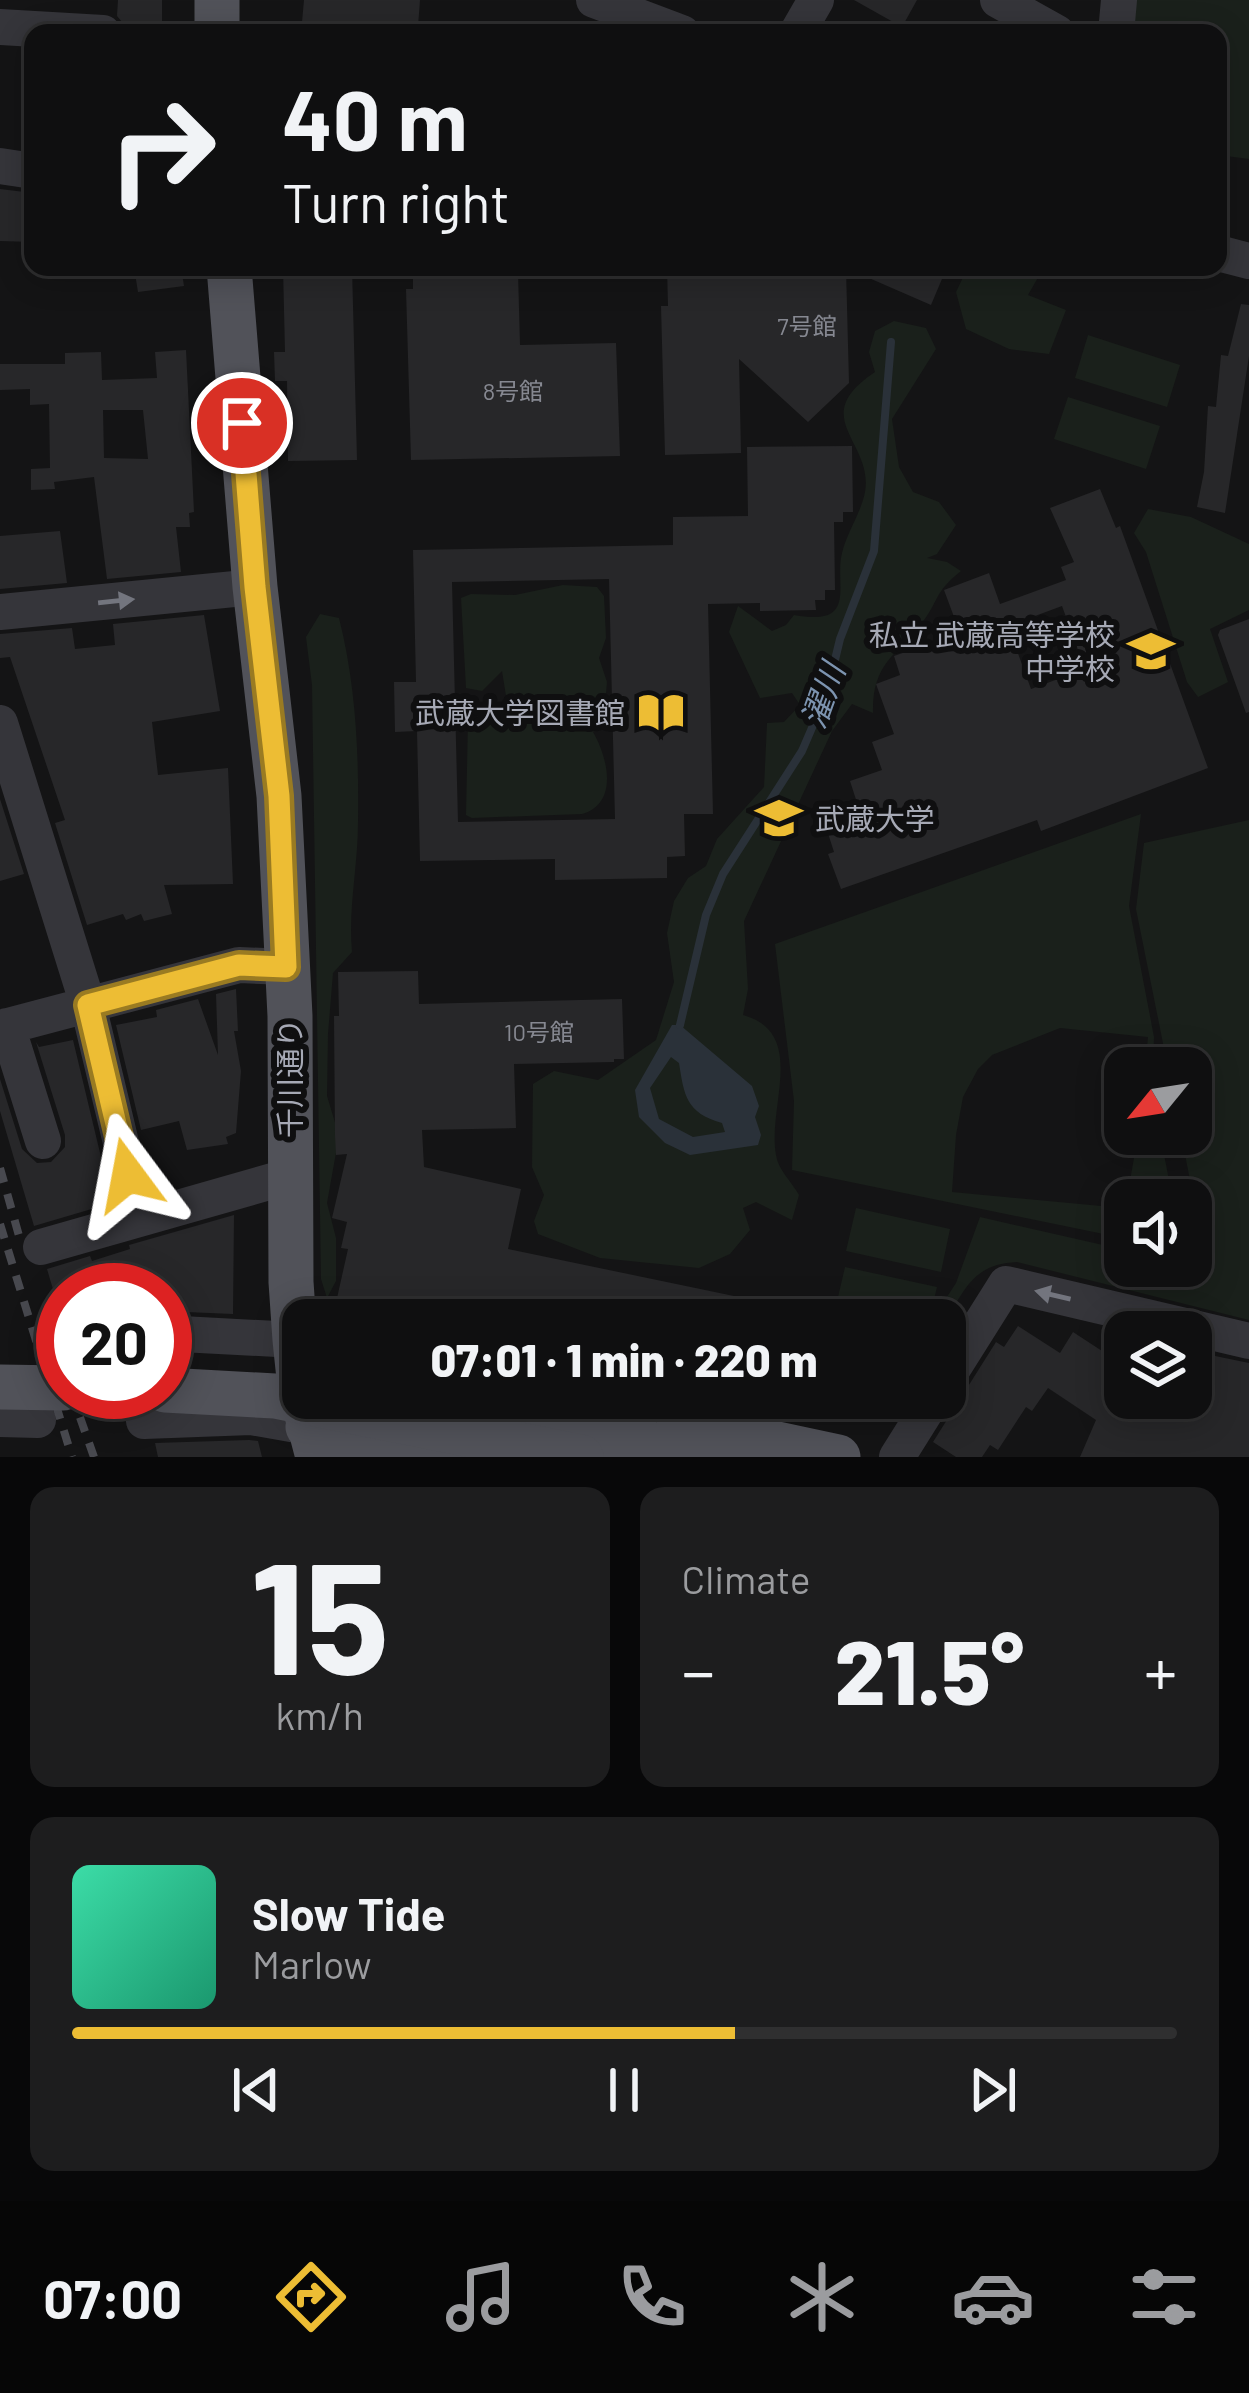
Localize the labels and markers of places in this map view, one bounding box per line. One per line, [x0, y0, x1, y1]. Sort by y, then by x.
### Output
pin [191, 372, 293, 474]
place label: 私立 武蔵高等学校 中学校 [869, 616, 1115, 686]
school or university icon: 私立 武蔵高等学校 中学校 [1126, 626, 1176, 676]
library icon: 武蔵大学図書館 [636, 687, 686, 737]
place label: 武蔵大学図書館 [415, 694, 625, 730]
school or university icon: 武蔵大学 [754, 793, 804, 843]
place label: 武蔵大学 [815, 800, 935, 836]

